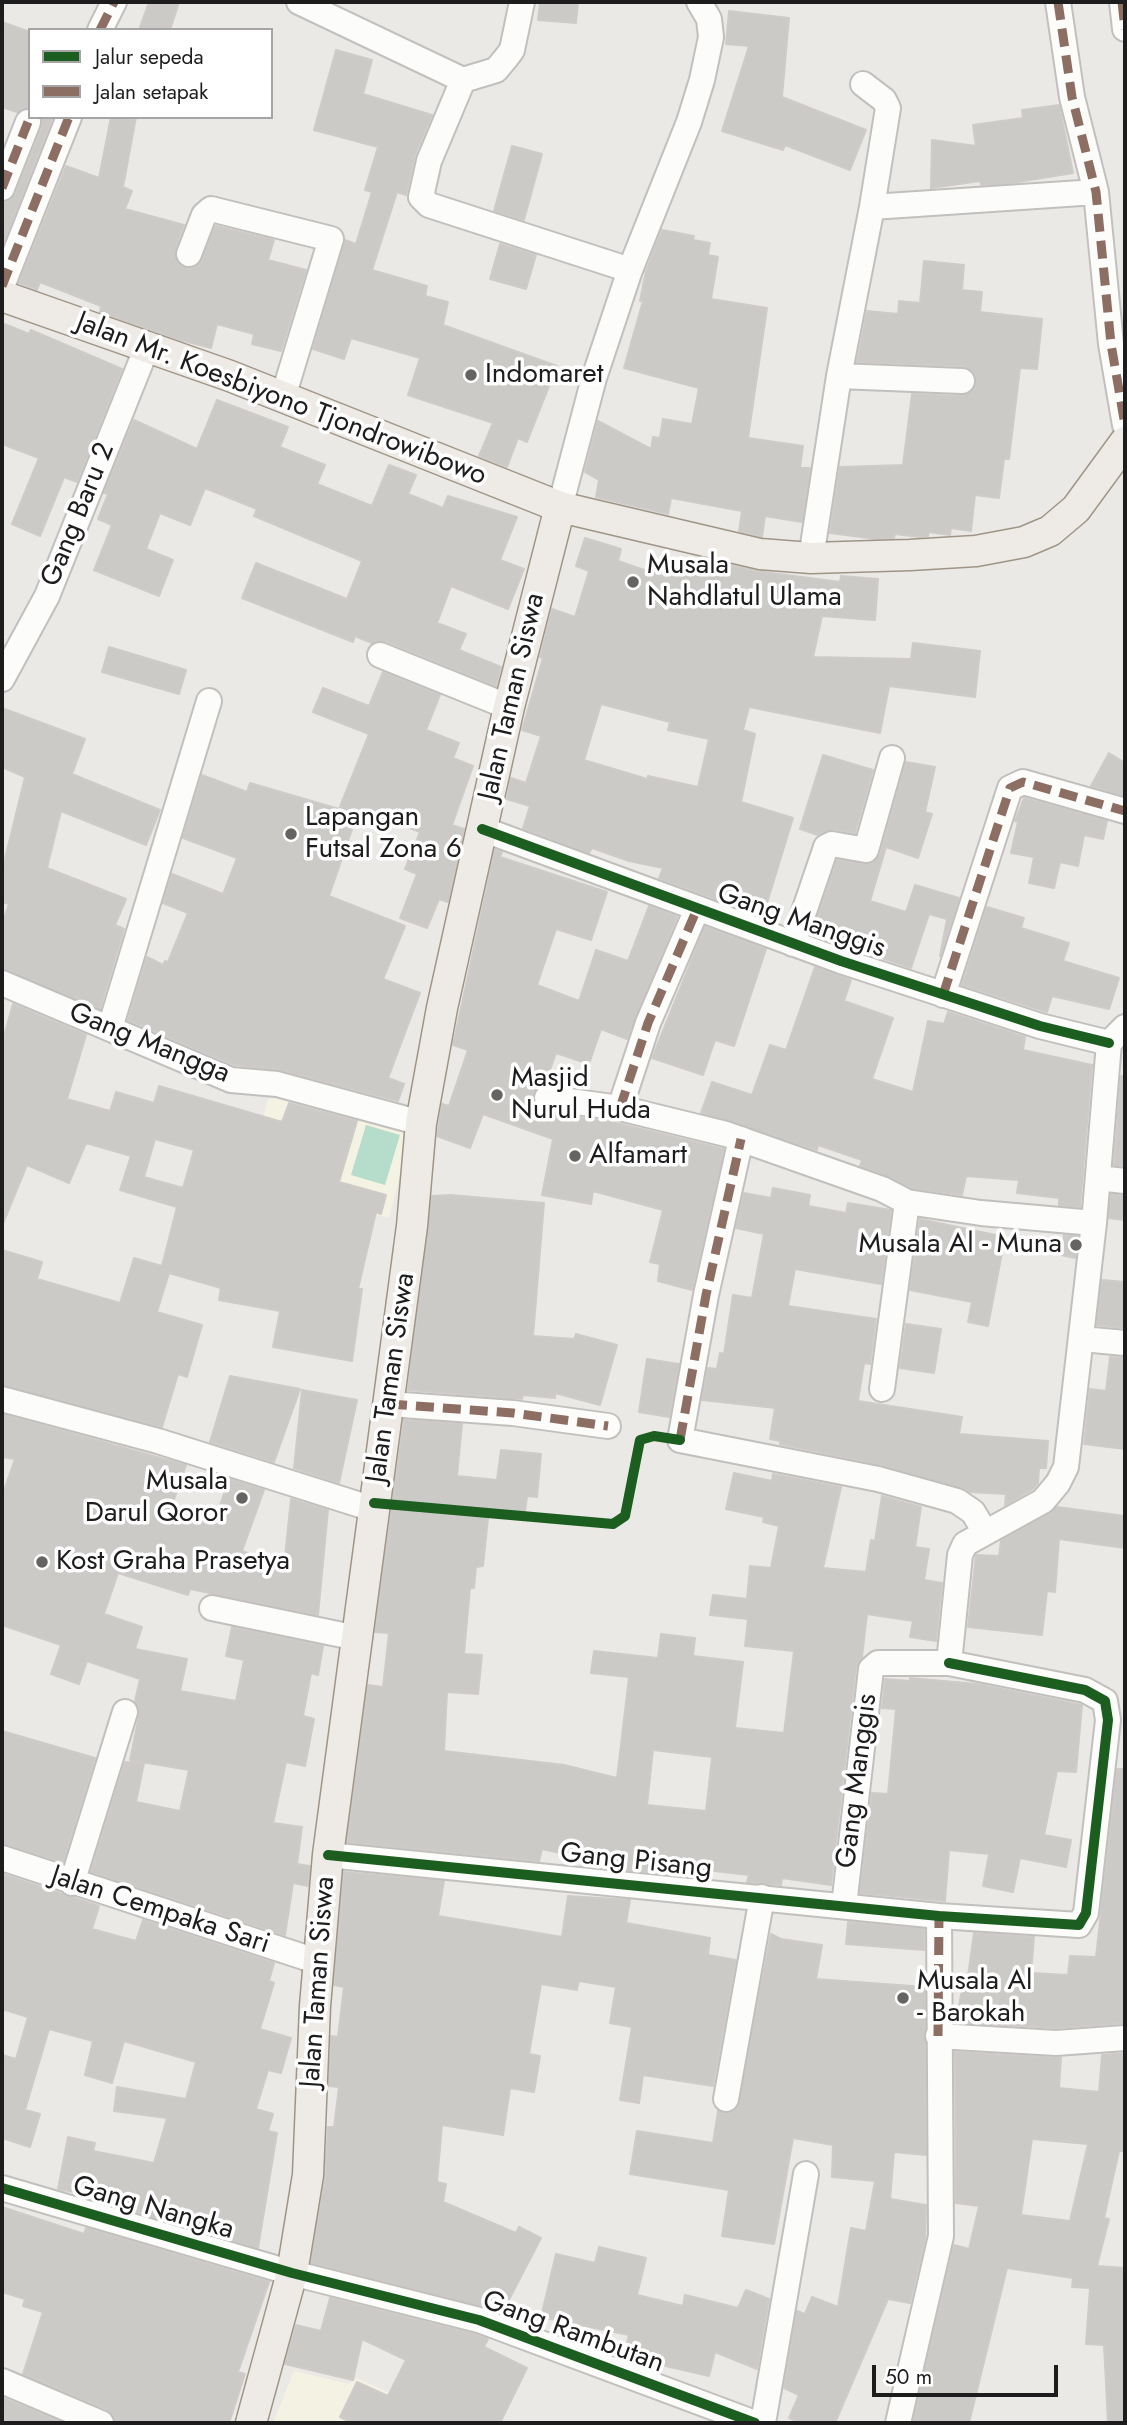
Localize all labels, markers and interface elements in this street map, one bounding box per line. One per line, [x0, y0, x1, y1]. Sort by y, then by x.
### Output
legend [28, 28, 273, 119]
text: Jalur sepeda [95, 42, 204, 72]
text: Jalan setapak [95, 77, 208, 107]
street label: Jalan Mr. Koesbiyono Tjondrowibowo [71, 306, 491, 494]
place label: Indomaret [485, 358, 603, 392]
marker: Indomaret [463, 367, 479, 383]
street label: Gang Baru 2 [35, 438, 123, 592]
place label: Musala Nahdlatul Ulama [647, 549, 842, 615]
marker: Musala Nahdlatul Ulama [625, 574, 641, 590]
street label: Jalan Taman Siswa [473, 590, 553, 804]
place label: Lapangan Futsal Zona 6 [305, 801, 462, 867]
marker: Lapangan Futsal Zona 6 [283, 826, 299, 842]
street label: Gang Manggis [713, 878, 889, 966]
street label: Gang Mangga [64, 996, 234, 1092]
place label: Masjid Nurul Huda [511, 1062, 651, 1128]
marker: Masjid Nurul Huda [489, 1087, 505, 1103]
place label: Alfamart [589, 1139, 687, 1173]
marker: Alfamart [567, 1148, 583, 1164]
place label: Musala Al - Muna [858, 1228, 1062, 1262]
marker: Musala Al - Muna [1068, 1237, 1084, 1253]
street label: Jalan Taman Siswa [361, 1271, 423, 1485]
place label: Musala Darul Qoror [85, 1465, 228, 1531]
marker: Musala Darul Qoror [234, 1490, 250, 1506]
place label: Kost Graha Prasetya [56, 1545, 290, 1579]
marker: Kost Graha Prasetya [34, 1554, 50, 1570]
street label: Gang Manggis [831, 1692, 885, 1870]
street label: Gang Pisang [559, 1837, 713, 1887]
street label: Jalan Cempaka Sari [46, 1860, 274, 1962]
street label: Jalan Taman Siswa [295, 1875, 343, 2089]
place label: Musala Al - Barokah [917, 1965, 1032, 2031]
marker: Musala Al - Barokah [895, 1990, 911, 2006]
street label: Gang Nangka [69, 2170, 237, 2248]
street label: Gang Rambutan [478, 2285, 668, 2381]
scale bar [875, 2352, 1060, 2396]
text: 50 m [885, 2362, 932, 2392]

